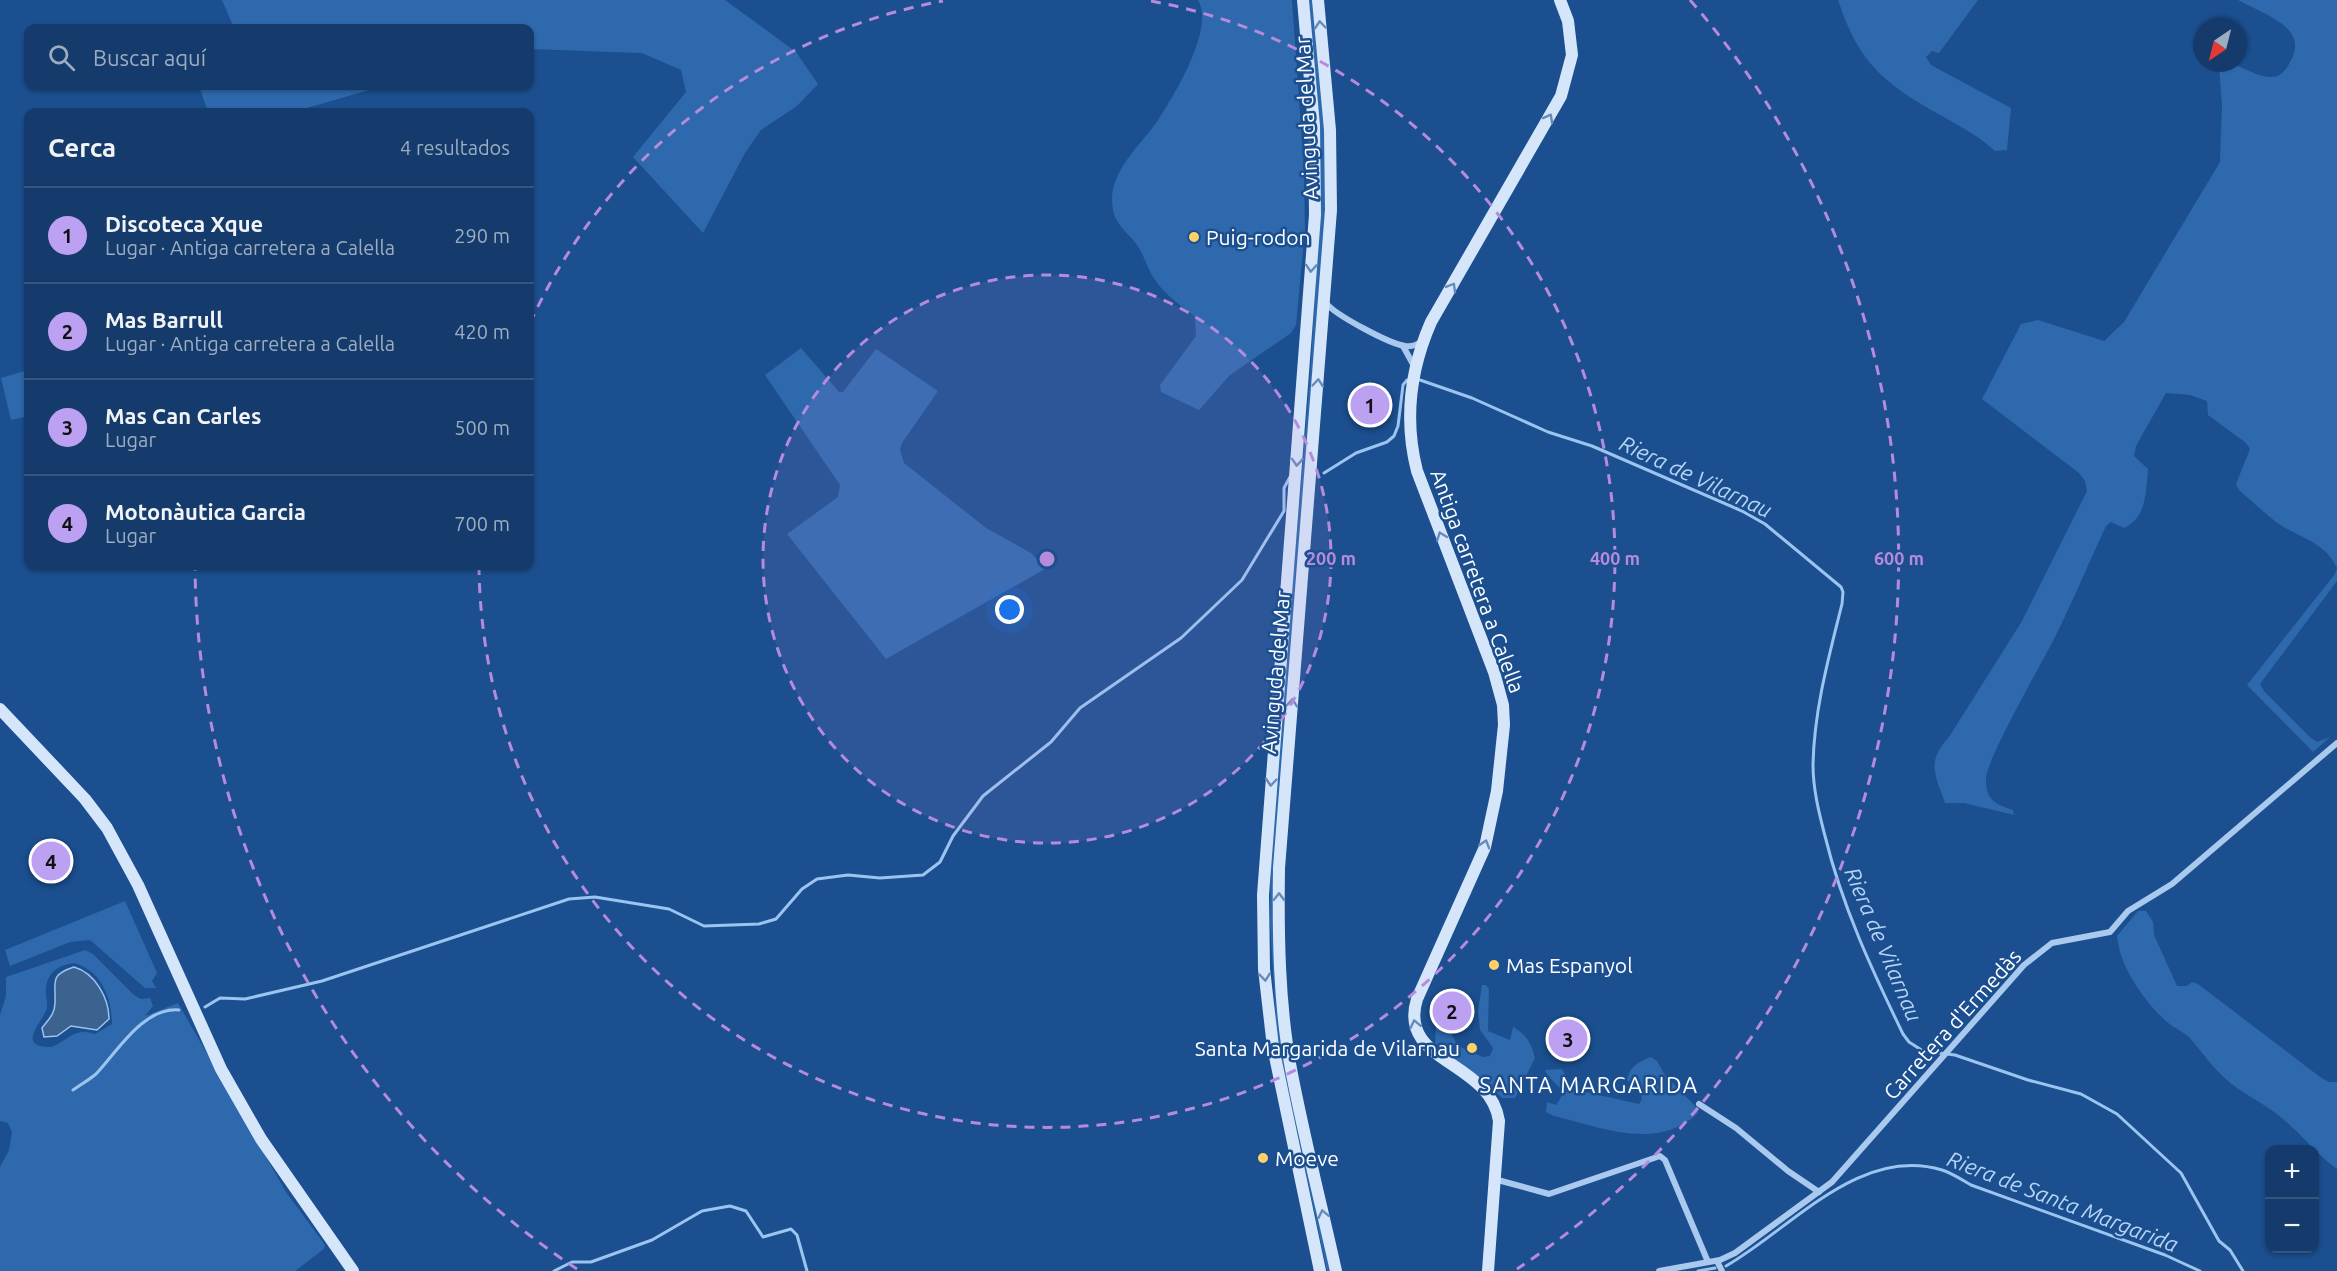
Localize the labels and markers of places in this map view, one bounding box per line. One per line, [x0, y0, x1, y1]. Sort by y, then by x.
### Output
place label: Puig-rodon [1206, 225, 1311, 249]
marker: Puig-rodon [1187, 230, 1201, 244]
pin: 1 [1350, 382, 1390, 428]
centre of rings [1037, 549, 1057, 569]
pin: 4 [32, 838, 70, 884]
place label: Mas Espanyol [1506, 953, 1633, 977]
marker: Mas Espanyol [1487, 958, 1501, 972]
pin: 2 [1432, 988, 1472, 1034]
pin: 3 [1548, 1016, 1588, 1062]
place label: Santa Margarida de Vilarnau [1195, 1036, 1460, 1060]
marker: Santa Margarida de Vilarnau [1465, 1041, 1479, 1055]
place label: Moeve [1275, 1146, 1339, 1170]
marker: Moeve [1256, 1151, 1270, 1165]

